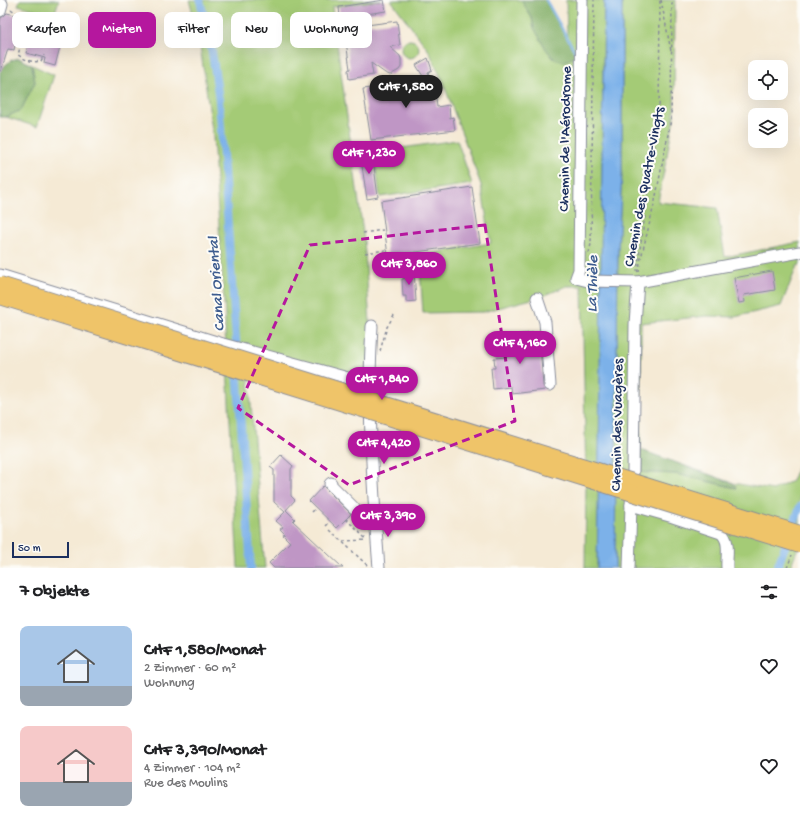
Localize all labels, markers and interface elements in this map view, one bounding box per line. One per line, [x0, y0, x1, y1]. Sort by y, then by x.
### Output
chip: Kaufen [12, 12, 80, 48]
chip: Mieten [88, 12, 156, 48]
chip: Filter [164, 12, 223, 48]
chip: Neu [231, 12, 282, 48]
chip: Wohnung [290, 12, 372, 48]
map controls [748, 60, 788, 148]
button: locate [748, 60, 788, 100]
street label: Chemin de l'Aérodrome [556, 66, 576, 212]
pin: CHF 1,580 [360, 75, 452, 109]
text: CHF 1,580 [379, 80, 433, 95]
street label: Chemin des Quatre-Vingts [621, 105, 669, 268]
button: layers [748, 108, 788, 148]
pin: CHF 1,230 [323, 141, 415, 175]
text: CHF 1,230 [342, 146, 396, 161]
water label: Canal Oriental [205, 235, 231, 332]
pin: CHF 3,860 [363, 252, 455, 286]
water label: La Thièle [584, 255, 604, 313]
text: CHF 3,860 [381, 257, 437, 272]
pin: CHF 4,160 [474, 331, 566, 365]
text: CHF 4,160 [493, 336, 547, 351]
street label: Chemin des Vuagères [608, 358, 628, 491]
pin: CHF 1,840 [336, 367, 428, 401]
text: CHF 1,840 [355, 372, 409, 387]
pin: CHF 4,420 [338, 431, 430, 465]
text: CHF 4,420 [357, 436, 411, 451]
pin: CHF 3,390 [342, 504, 434, 538]
text: CHF 3,390 [360, 509, 416, 524]
scale bar [12, 540, 69, 559]
text: 50 m [18, 543, 40, 555]
icon: filters [758, 581, 780, 603]
text: 7 Objekte [20, 582, 89, 602]
text: CHF 1,580/Monat [144, 641, 265, 661]
icon: home [52, 642, 100, 690]
icon: heart [758, 655, 780, 677]
text: 2 Zimmer · 60 m² [144, 661, 236, 676]
text: Wohnung [144, 676, 195, 691]
text: CHF 3,390/Monat [144, 741, 266, 761]
icon: home [52, 742, 100, 790]
icon: heart [758, 755, 780, 777]
text: 4 Zimmer · 104 m² [144, 761, 241, 776]
text: Rue des Moulins [144, 776, 227, 791]

